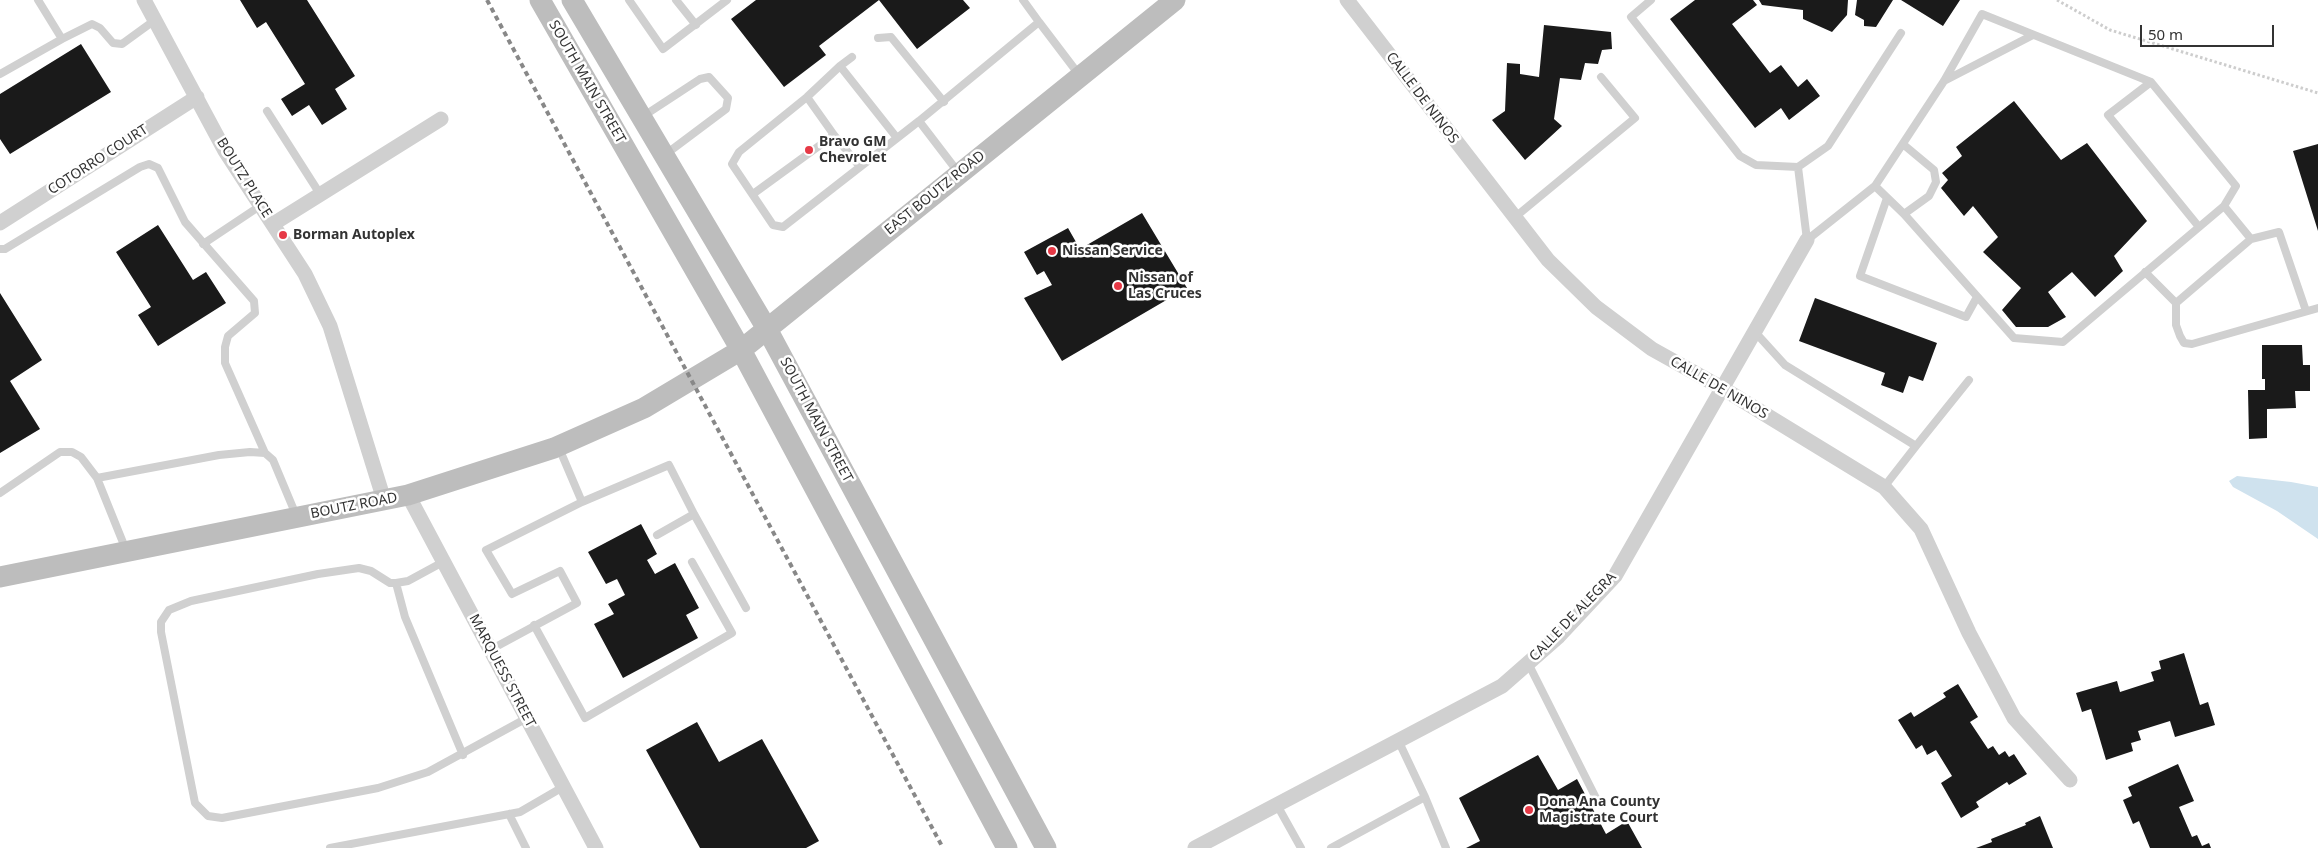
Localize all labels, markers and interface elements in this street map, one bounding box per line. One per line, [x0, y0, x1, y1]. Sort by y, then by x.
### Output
scale bar [2143, 15, 2277, 47]
street label: SOUTH MAIN STREET [545, 18, 629, 146]
text: 50 m [2148, 24, 2183, 44]
street label: CALLE DE NINOS [1382, 49, 1462, 147]
street label: COTORRO COURT [45, 121, 151, 199]
place label: Bravo GM Chevrolet [819, 134, 886, 166]
street label: BOUTZ PLACE [213, 135, 275, 221]
marker: Bravo GM Chevrolet [803, 144, 815, 156]
street label: EAST BOUTZ ROAD [882, 147, 988, 239]
place label: Borman Autoplex [293, 227, 415, 243]
marker: Borman Autoplex [277, 229, 289, 241]
place label: Nissan Service [1062, 243, 1163, 259]
marker: Nissan Service [1046, 245, 1058, 257]
place label: Nissan of Las Cruces [1128, 270, 1202, 302]
marker: Nissan of Las Cruces [1112, 280, 1124, 292]
street label: CALLE DE NINOS [1667, 353, 1771, 423]
street label: SOUTH MAIN STREET [776, 355, 856, 485]
street label: BOUTZ ROAD [309, 489, 399, 523]
street label: CALLE DE ALEGRA [1526, 569, 1620, 665]
street label: MARQUESS STREET [465, 611, 539, 731]
place label: Dona Ana County Magistrate Court [1539, 794, 1660, 826]
marker: Dona Ana County Magistrate Court [1523, 804, 1535, 816]

